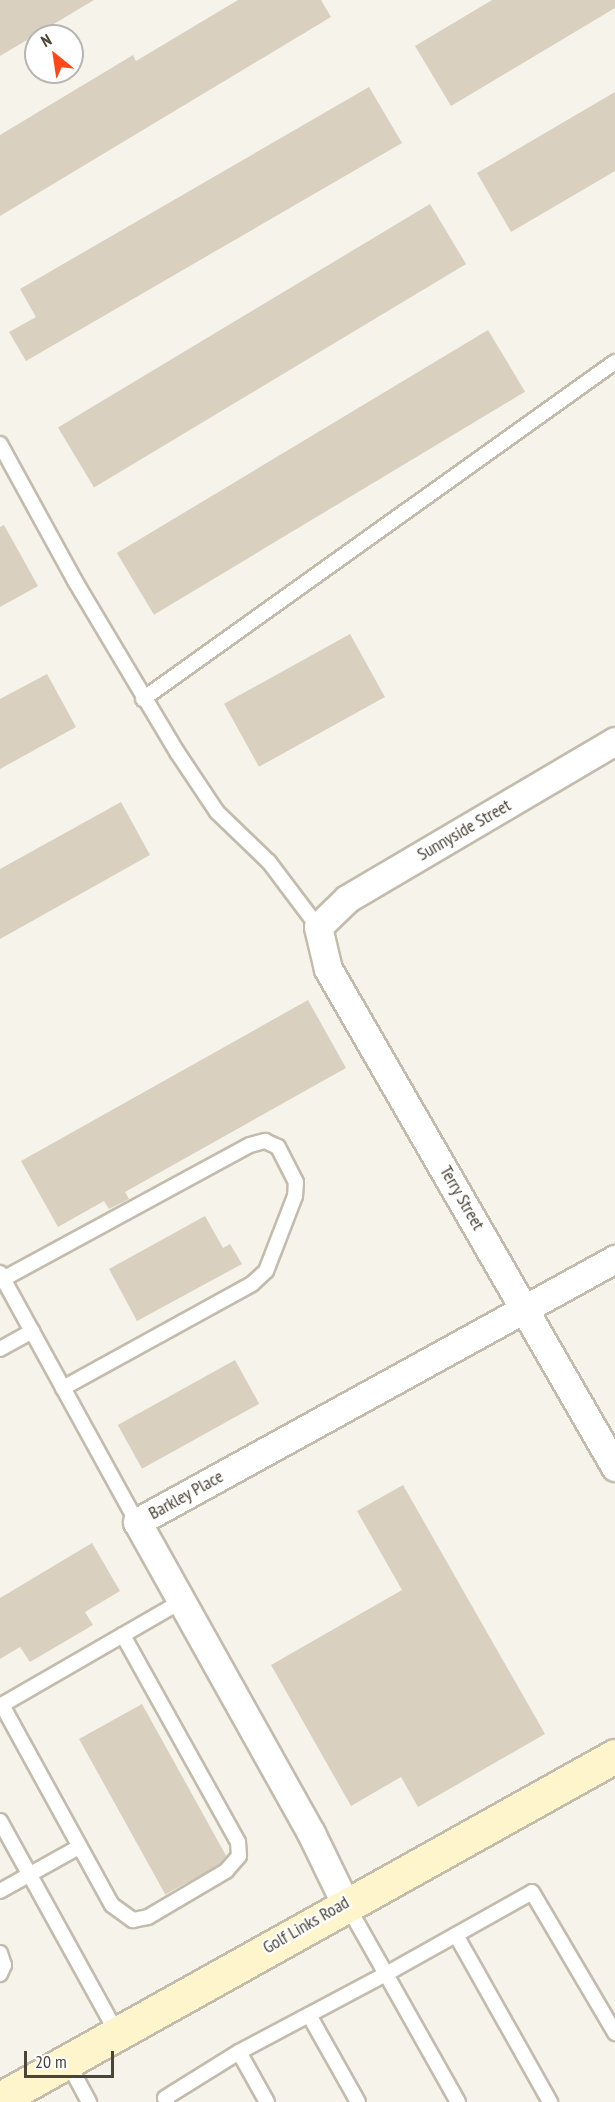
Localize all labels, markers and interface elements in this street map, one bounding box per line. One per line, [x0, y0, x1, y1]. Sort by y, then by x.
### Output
north arrow [24, 24, 84, 84]
text: N [37, 29, 55, 51]
street label: Sunnyside Street [413, 795, 515, 865]
street label: Terry Street [435, 1162, 489, 1234]
street label: Barkley Place [145, 1466, 227, 1524]
street label: Golf Links Road [259, 1892, 353, 1958]
scale bar [27, 2039, 117, 2077]
text: 20 m [35, 2050, 67, 2073]

